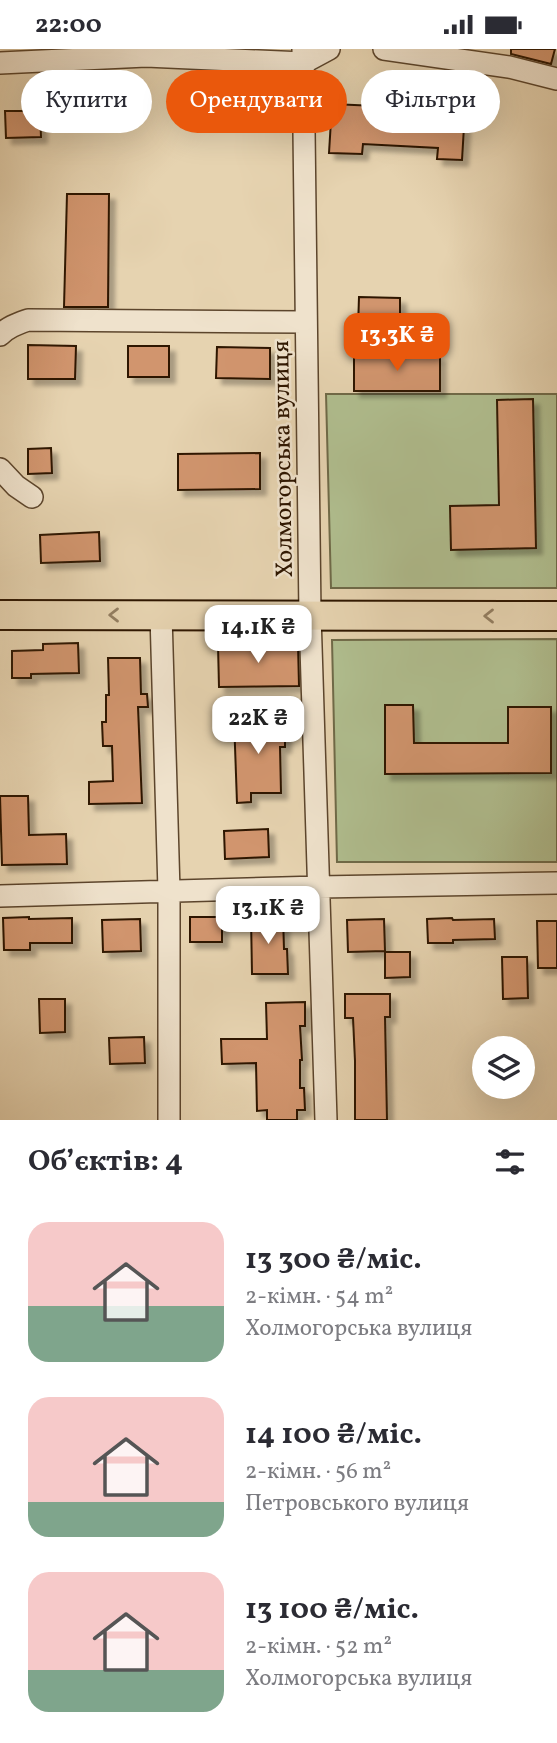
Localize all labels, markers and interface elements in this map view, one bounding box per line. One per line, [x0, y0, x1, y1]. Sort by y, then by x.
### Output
text: 22:00 [35, 7, 102, 43]
chip: Купити [21, 70, 152, 133]
chip: Орендувати [166, 70, 347, 133]
chip: Фільтри [361, 70, 500, 133]
pin: 13.3K ₴ [332, 313, 462, 373]
text: 13.3K ₴ [360, 320, 434, 352]
street label: Холмогорська вулиця [265, 340, 303, 578]
pin: 14.1K ₴ [193, 605, 323, 665]
one-way arrow [109, 607, 119, 623]
one-way arrow [483, 608, 494, 624]
text: 14.1K ₴ [221, 612, 295, 644]
pin: 22K ₴ [209, 697, 307, 756]
text: 22K ₴ [228, 703, 288, 735]
pin: 13.1K ₴ [203, 887, 333, 946]
text: 13.1K ₴ [232, 893, 304, 925]
map controls [472, 1036, 535, 1099]
button: layers [472, 1036, 535, 1099]
text: Об’єктів: 4 [28, 1141, 183, 1183]
icon: filters [491, 1143, 529, 1181]
text: 13 300 ₴/міс. [245, 1239, 422, 1281]
icon: home [84, 1250, 168, 1334]
text: 2-кімн. · 54 m² [245, 1281, 393, 1313]
text: Холмогорська вулиця [245, 1313, 472, 1345]
text: 14 100 ₴/міс. [245, 1414, 422, 1456]
icon: home [84, 1425, 168, 1509]
text: 2-кімн. · 56 m² [245, 1456, 391, 1488]
text: Петровського вулиця [245, 1488, 469, 1520]
text: 13 100 ₴/міс. [245, 1589, 419, 1631]
icon: home [84, 1600, 168, 1684]
text: 2-кімн. · 52 m² [245, 1631, 392, 1663]
text: Холмогорська вулиця [245, 1663, 472, 1695]

